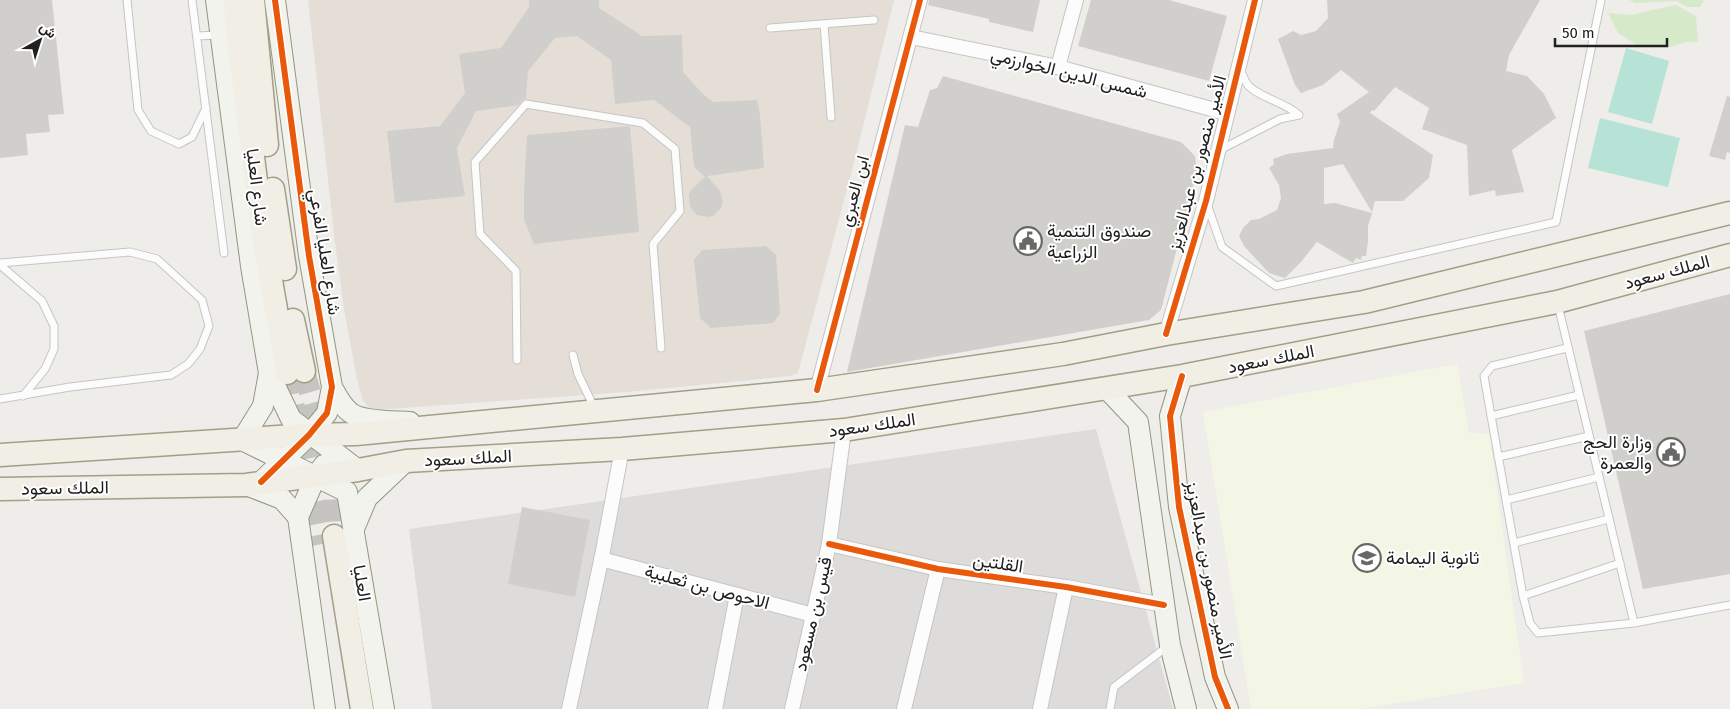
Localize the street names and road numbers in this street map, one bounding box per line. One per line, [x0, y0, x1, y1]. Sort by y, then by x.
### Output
street label: شمس الدين الخوارزمي [987, 43, 1150, 107]
street label: الأمير منصور بن عبدالعزيز [1163, 73, 1231, 254]
street label: شارع العليا [240, 147, 273, 227]
street label: ابن العبري [834, 153, 878, 230]
street label: شارع العليا الفرعي [300, 187, 346, 317]
street label: الملك سعود [1622, 250, 1712, 294]
street label: الملك سعود [1226, 340, 1316, 378]
street label: الملك سعود [827, 408, 917, 442]
street label: الملك سعود [424, 445, 512, 471]
street label: الملك سعود [21, 476, 109, 500]
street label: الأمير منصور بن عبدالعزيز [1181, 478, 1237, 661]
street label: القلتين [971, 549, 1025, 577]
street label: قيس بن مسعود [789, 555, 837, 673]
street label: الاحوص بن ثعلبية [642, 560, 772, 614]
street label: العليا [348, 563, 376, 603]

